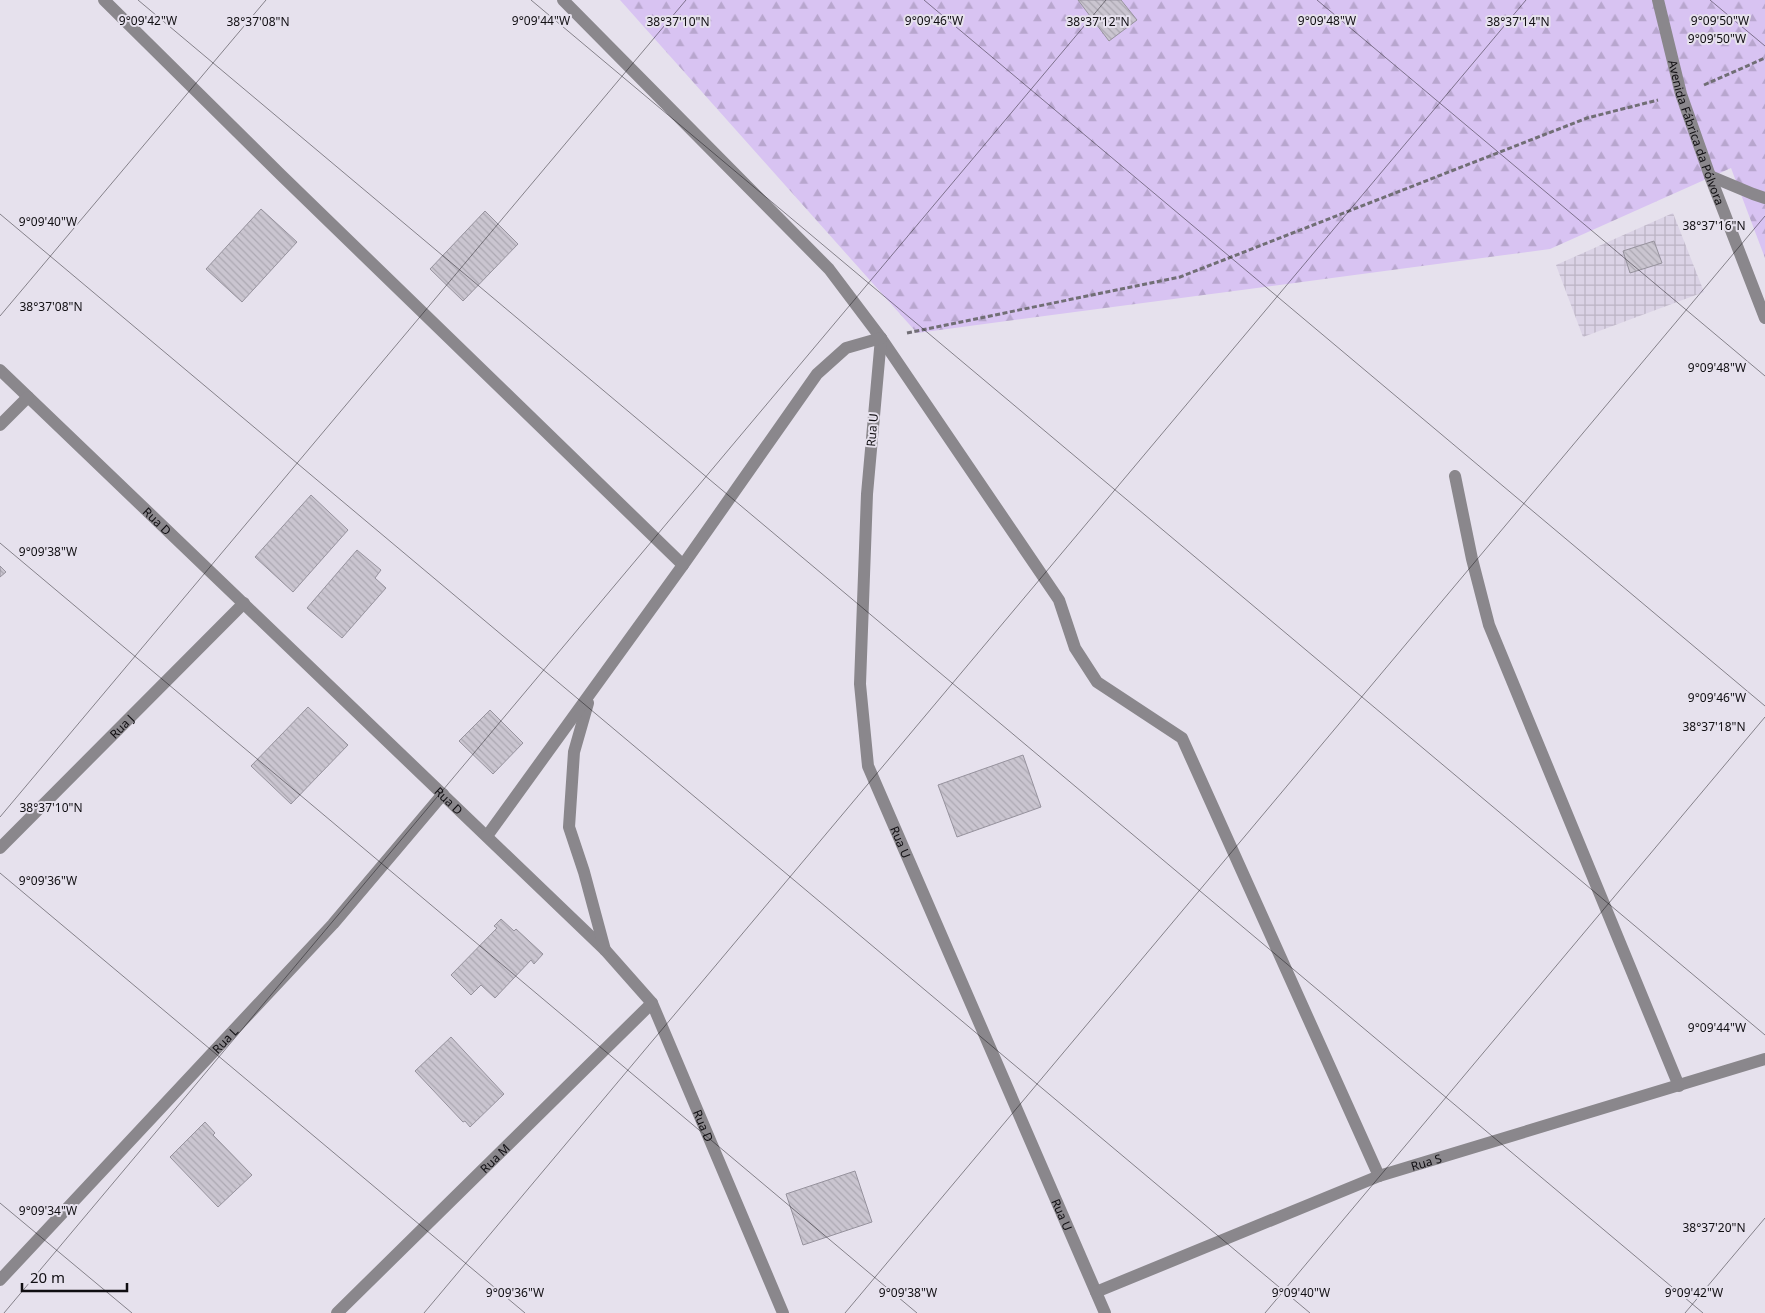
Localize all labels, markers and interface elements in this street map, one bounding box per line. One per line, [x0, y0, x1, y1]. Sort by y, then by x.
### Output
text: 9°09'42"W [119, 12, 177, 29]
text: 9°09'44"W [512, 12, 570, 29]
text: 9°09'46"W [905, 12, 963, 29]
text: 9°09'48"W [1298, 12, 1356, 29]
text: 9°09'50"W [1691, 12, 1749, 29]
text: 38°37'08"N [226, 13, 290, 30]
text: 38°37'10"N [646, 13, 710, 30]
text: 38°37'12"N [1066, 13, 1130, 30]
text: 38°37'14"N [1486, 13, 1550, 30]
text: 9°09'50"W [1688, 30, 1746, 47]
street label: Avenida Fábrica da Pólvora [1664, 58, 1729, 207]
text: 9°09'40"W [19, 213, 77, 230]
text: 38°37'16"N [1682, 217, 1746, 234]
text: 38°37'08"N [19, 298, 83, 315]
text: 9°09'48"W [1688, 359, 1746, 376]
street label: Rua U [862, 413, 882, 447]
street label: Rua D [139, 503, 176, 539]
text: 9°09'38"W [19, 543, 77, 560]
text: 9°09'46"W [1688, 689, 1746, 706]
street label: Rua J [105, 710, 137, 742]
text: 38°37'18"N [1682, 718, 1746, 735]
street label: Rua D [431, 783, 467, 818]
text: 38°37'10"N [19, 799, 83, 816]
street label: Rua U [886, 823, 915, 861]
text: 9°09'36"W [19, 872, 77, 889]
text: 9°09'44"W [1688, 1019, 1746, 1036]
street label: Rua L [208, 1023, 242, 1057]
street label: Rua D [689, 1107, 718, 1145]
street label: Rua M [476, 1139, 513, 1177]
street label: Rua S [1409, 1149, 1444, 1174]
street label: Rua U [1048, 1196, 1077, 1233]
text: 9°09'34"W [19, 1202, 77, 1219]
text: 38°37'20"N [1682, 1219, 1746, 1236]
scale bar [22, 1260, 128, 1292]
text: 20 m [30, 1267, 65, 1287]
text: 9°09'36"W [486, 1284, 544, 1301]
text: 9°09'38"W [879, 1284, 937, 1301]
text: 9°09'40"W [1272, 1284, 1330, 1301]
text: 9°09'42"W [1665, 1284, 1723, 1301]

